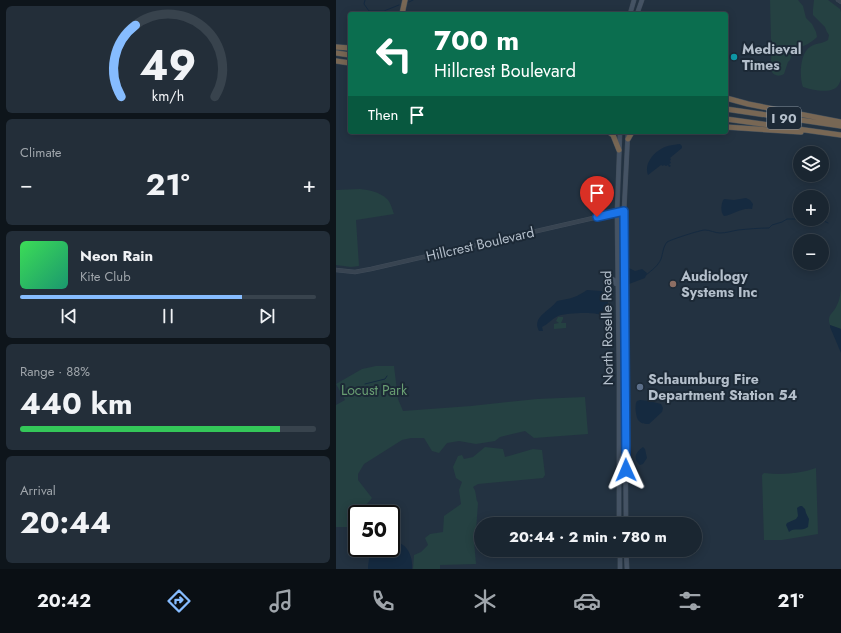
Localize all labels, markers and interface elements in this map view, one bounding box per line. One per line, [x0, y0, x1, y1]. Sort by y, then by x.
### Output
text: 700 m [434, 20, 519, 61]
icon: left [368, 28, 420, 80]
text: 49 [140, 35, 196, 96]
place label: Medieval Times [742, 39, 802, 75]
marker: Medieval Times [729, 52, 739, 62]
text: Hillcrest Boulevard [434, 58, 576, 84]
text: km/h [152, 86, 184, 106]
text: Then [368, 104, 398, 126]
icon: arrive [406, 104, 428, 126]
road number: I 90 [767, 107, 801, 129]
text: Climate [20, 143, 61, 162]
map controls [793, 146, 829, 270]
button: layers [793, 146, 829, 182]
text: 21° [146, 163, 190, 206]
text: − [20, 168, 33, 200]
text: + [302, 168, 316, 200]
pin [580, 176, 614, 217]
icon: arrive [586, 182, 608, 204]
button: + [793, 190, 829, 226]
street label: Hillcrest Boulevard [424, 222, 536, 266]
button: − [793, 234, 829, 270]
text: Neon Rain [80, 245, 153, 267]
place label: Audiology Systems Inc [680, 266, 757, 302]
text: Kite Club [80, 267, 131, 286]
street label: North Roselle Road [596, 271, 618, 385]
marker: Audiology Systems Inc [668, 279, 678, 289]
icon: previous [58, 305, 80, 327]
icon: pause [157, 305, 179, 327]
icon: next [256, 305, 278, 327]
text: Range · 88% [20, 362, 90, 381]
place label: Schaumburg Fire Department Station 54 [648, 369, 797, 405]
park label: Locust Park [341, 380, 408, 400]
text: 440 km [20, 382, 133, 425]
marker: Schaumburg Fire Department Station 54 [635, 382, 645, 392]
position arrow [605, 449, 647, 491]
text: Arrival [20, 481, 56, 500]
text: 20:44 [20, 501, 111, 544]
speed limit sign: 50 [348, 505, 400, 557]
text: 20:44 · 2 min · 780 m [509, 526, 667, 548]
icon: directions [165, 587, 193, 615]
icon: music [267, 587, 295, 615]
icon: phone [369, 587, 397, 615]
icon: climate [471, 587, 499, 615]
icon: car [573, 587, 601, 615]
icon: filters [676, 587, 704, 615]
text: 20:42 [37, 588, 91, 614]
text: 21° [778, 588, 804, 614]

